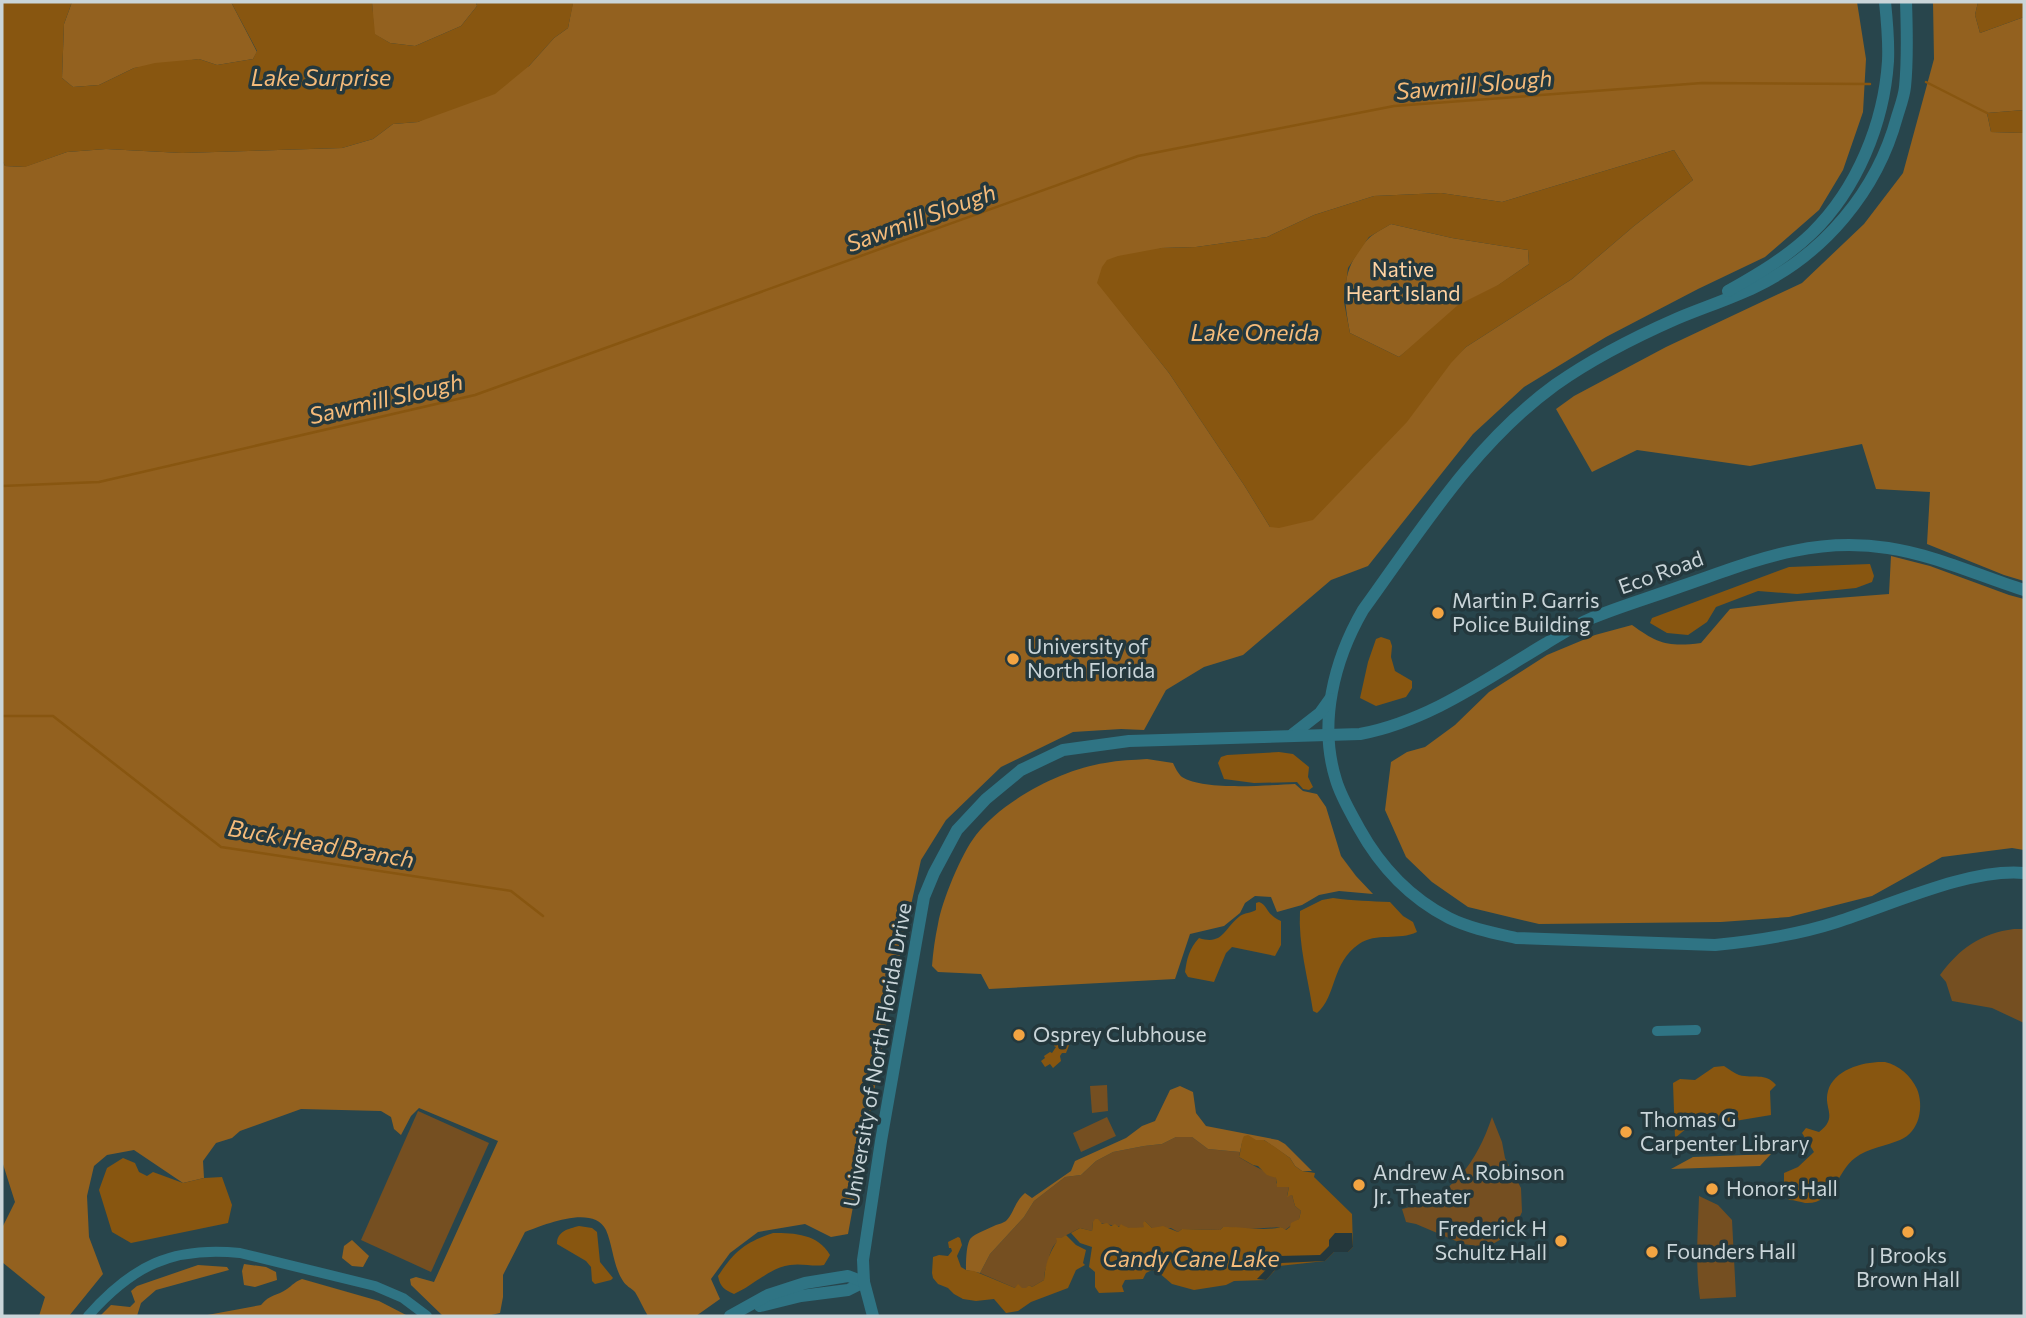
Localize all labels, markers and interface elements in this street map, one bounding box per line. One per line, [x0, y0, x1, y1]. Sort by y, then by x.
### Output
water label: Lake Surprise [251, 63, 391, 91]
water label: Sawmill Slough [1394, 63, 1553, 105]
water label: Sawmill Slough [842, 177, 999, 257]
park label: Native Heart Island [1346, 256, 1460, 305]
water label: Lake Oneida [1190, 318, 1320, 346]
water label: Sawmill Slough [306, 367, 465, 429]
street label: Eco Road [1615, 545, 1706, 598]
place label: Martin P. Garris Police Building [1452, 587, 1599, 636]
marker: Martin P. Garris Police Building [1430, 605, 1446, 621]
place label: University of North Florida [1027, 633, 1155, 682]
marker: University of North Florida [1005, 651, 1021, 667]
water label: Buck Head Branch [226, 813, 416, 873]
street label: University of North Florida Drive [837, 901, 916, 1209]
place label: Osprey Clubhouse [1033, 1021, 1207, 1046]
marker: Osprey Clubhouse [1011, 1027, 1027, 1043]
place label: Thomas G Carpenter Library [1640, 1106, 1810, 1155]
marker: Thomas G Carpenter Library [1618, 1124, 1634, 1140]
place label: Andrew A. Robinson Jr. Theater [1373, 1159, 1565, 1208]
place label: Honors Hall [1726, 1175, 1838, 1200]
marker: Andrew A. Robinson Jr. Theater [1351, 1177, 1367, 1193]
marker: Honors Hall [1704, 1181, 1720, 1197]
place label: Frederick H Schultz Hall [1435, 1215, 1547, 1264]
marker: J Brooks Brown Hall [1900, 1224, 1916, 1240]
marker: Frederick H Schultz Hall [1553, 1233, 1569, 1249]
place label: Founders Hall [1666, 1238, 1796, 1263]
place label: J Brooks Brown Hall [1856, 1242, 1960, 1291]
water label: Candy Cane Lake [1102, 1244, 1280, 1272]
marker: Founders Hall [1644, 1244, 1660, 1260]

